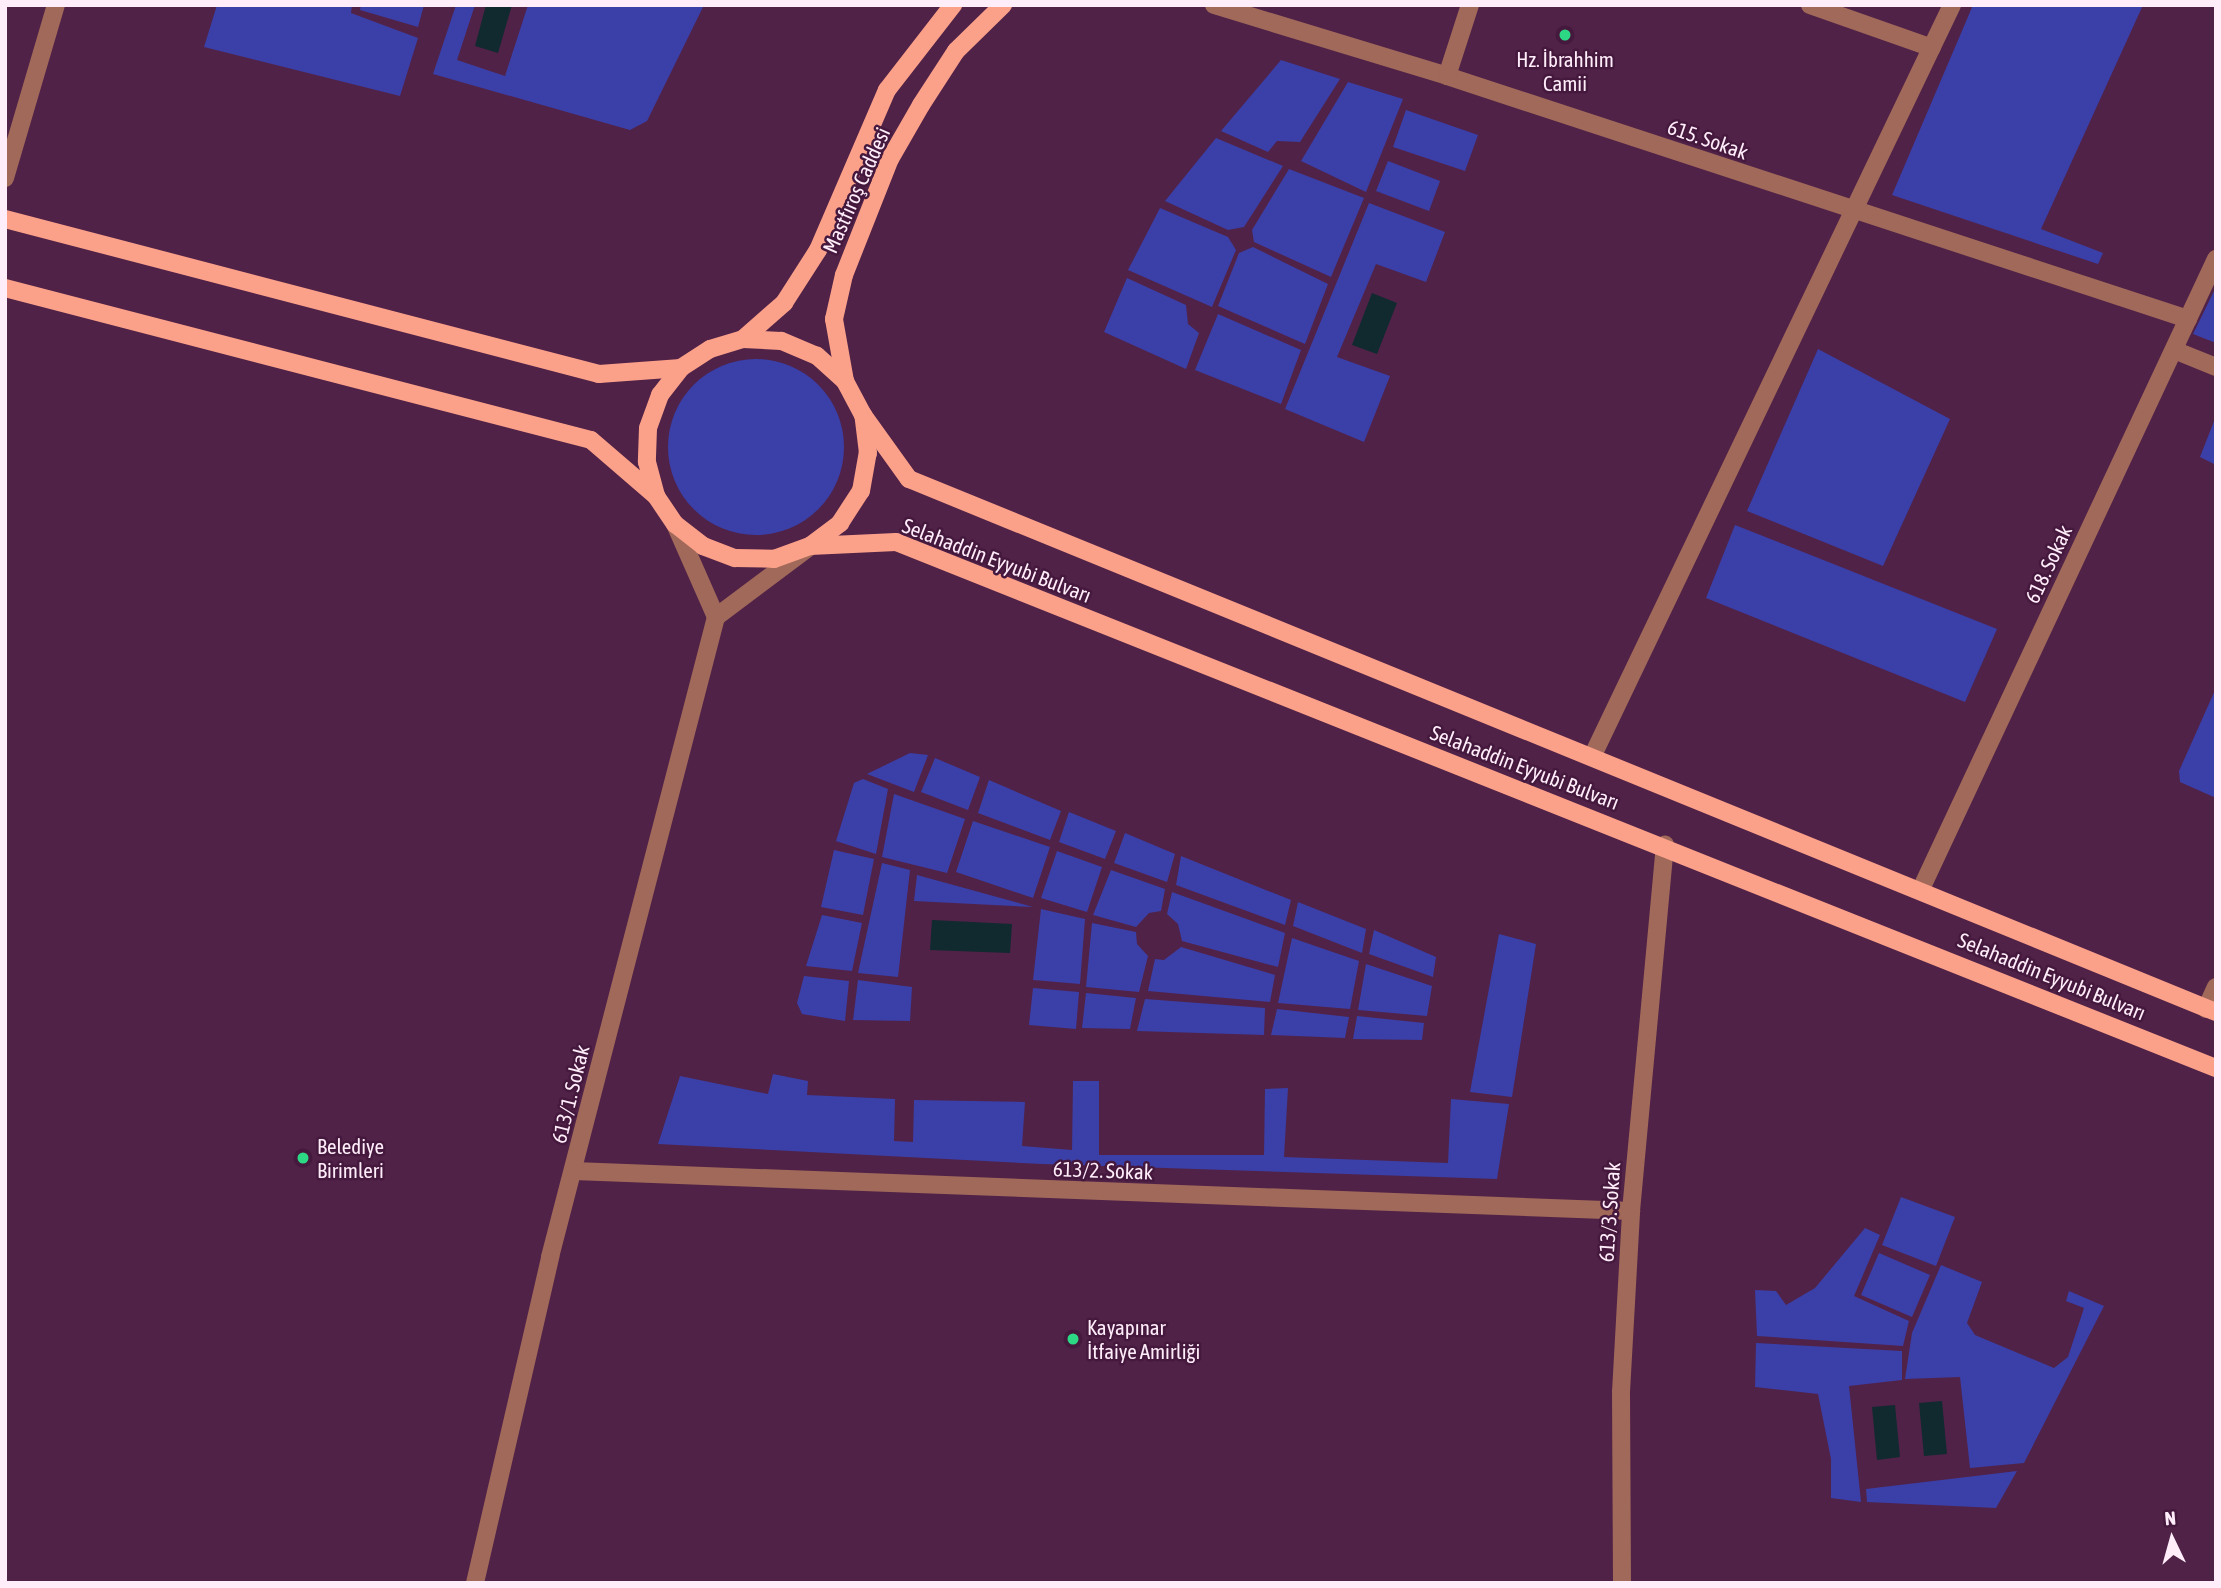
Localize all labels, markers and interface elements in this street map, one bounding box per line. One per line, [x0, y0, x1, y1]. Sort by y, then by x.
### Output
marker: Hz. İbrahhim Camii [1557, 27, 1573, 43]
place label: Hz. İbrahhim Camii [1516, 46, 1614, 96]
street label: 615. Sokak [1665, 114, 1751, 164]
street label: Mastfıroş Caddesi [817, 123, 895, 257]
street label: Selahaddin Eyyubi Bulvarı [899, 512, 1095, 608]
street label: 618. Sokak [2019, 521, 2077, 607]
street label: Selahaddin Eyyubi Bulvarı [1427, 719, 1623, 815]
street label: Selahaddin Eyyubi Bulvarı [1954, 927, 2150, 1025]
street label: 613/1. Sokak [546, 1042, 594, 1146]
place label: Belediye Birimleri [317, 1133, 384, 1183]
marker: Belediye Birimleri [295, 1150, 311, 1166]
street label: 613/2. Sokak [1053, 1156, 1153, 1184]
street label: 613/3. Sokak [1593, 1161, 1625, 1263]
place label: Kayapınar İtfaiye Amirliği [1087, 1314, 1200, 1364]
marker: Kayapınar İtfaiye Amirliği [1065, 1331, 1081, 1347]
north arrow [2137, 1504, 2207, 1574]
text: N [2164, 1507, 2177, 1530]

